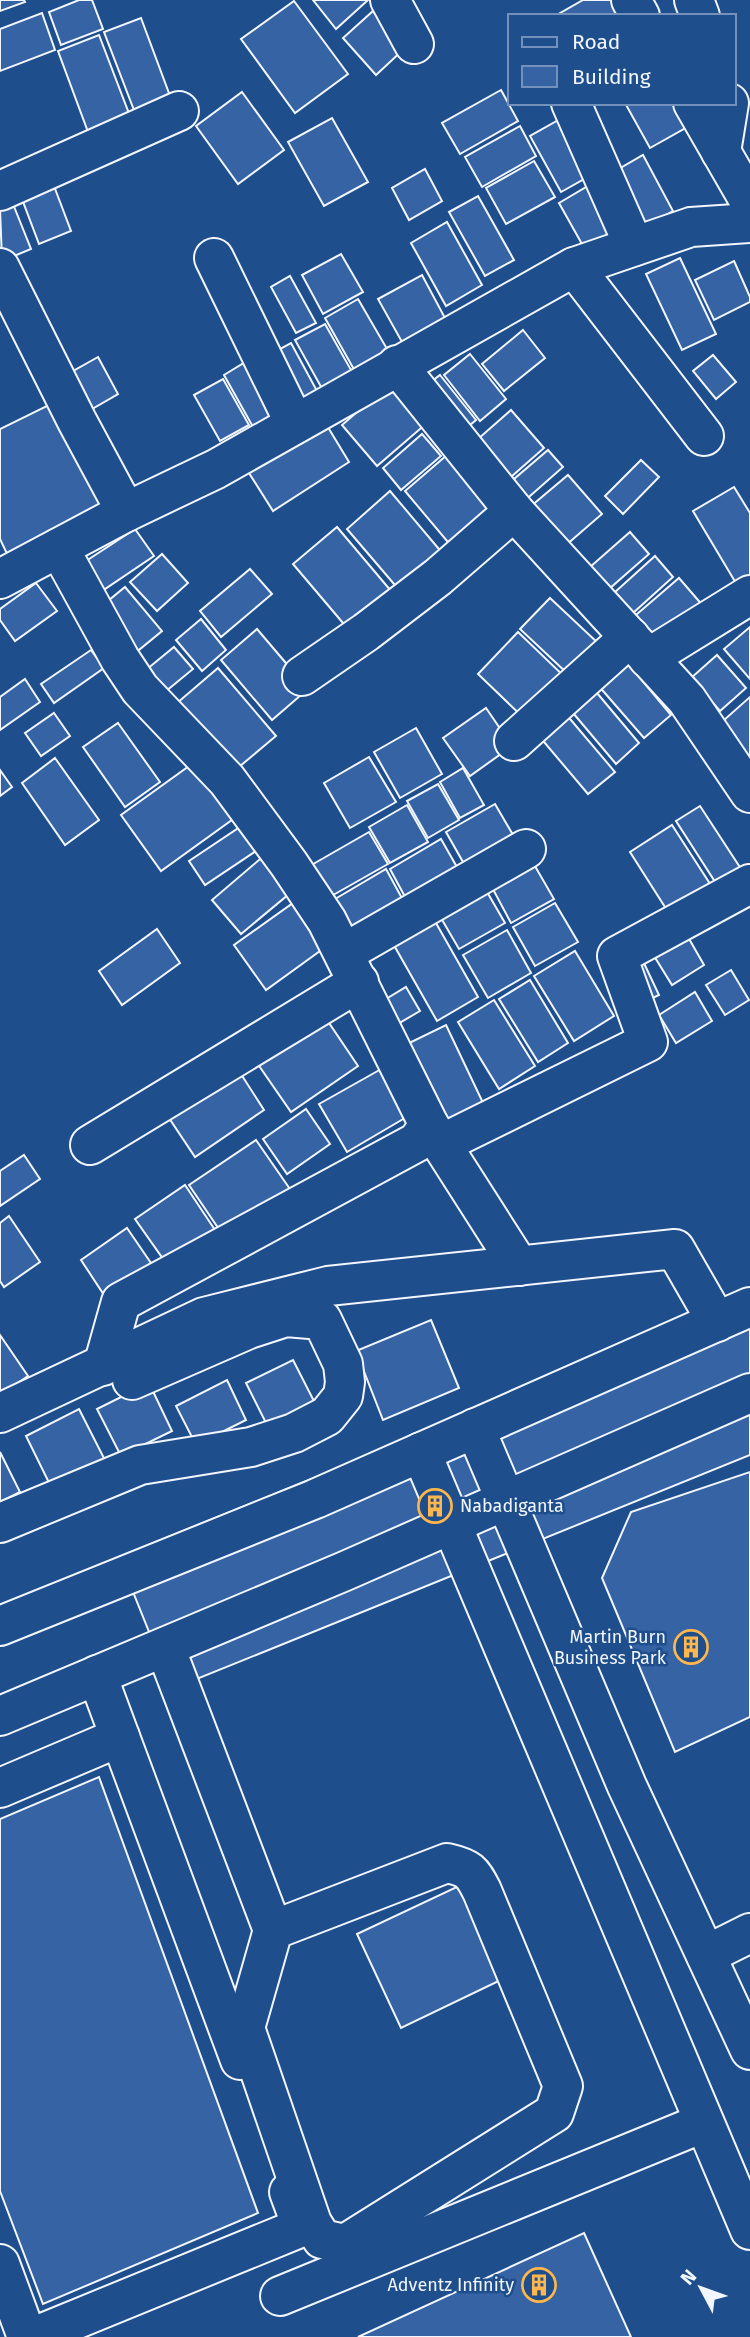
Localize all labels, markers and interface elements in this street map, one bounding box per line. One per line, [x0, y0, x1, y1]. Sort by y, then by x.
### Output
legend [508, 14, 736, 105]
text: Road [572, 29, 620, 55]
text: Building [572, 64, 651, 90]
building icon: Nabadiganta [416, 1487, 454, 1525]
place label: Nabadiganta [460, 1495, 564, 1517]
place label: Martin Burn Business Park [554, 1626, 667, 1669]
building icon: Martin Burn Business Park [672, 1628, 710, 1666]
north arrow [666, 2253, 736, 2323]
text: N [676, 2265, 701, 2289]
building icon: Adventz Infinity [520, 2266, 558, 2304]
place label: Adventz Infinity [388, 2274, 514, 2296]

